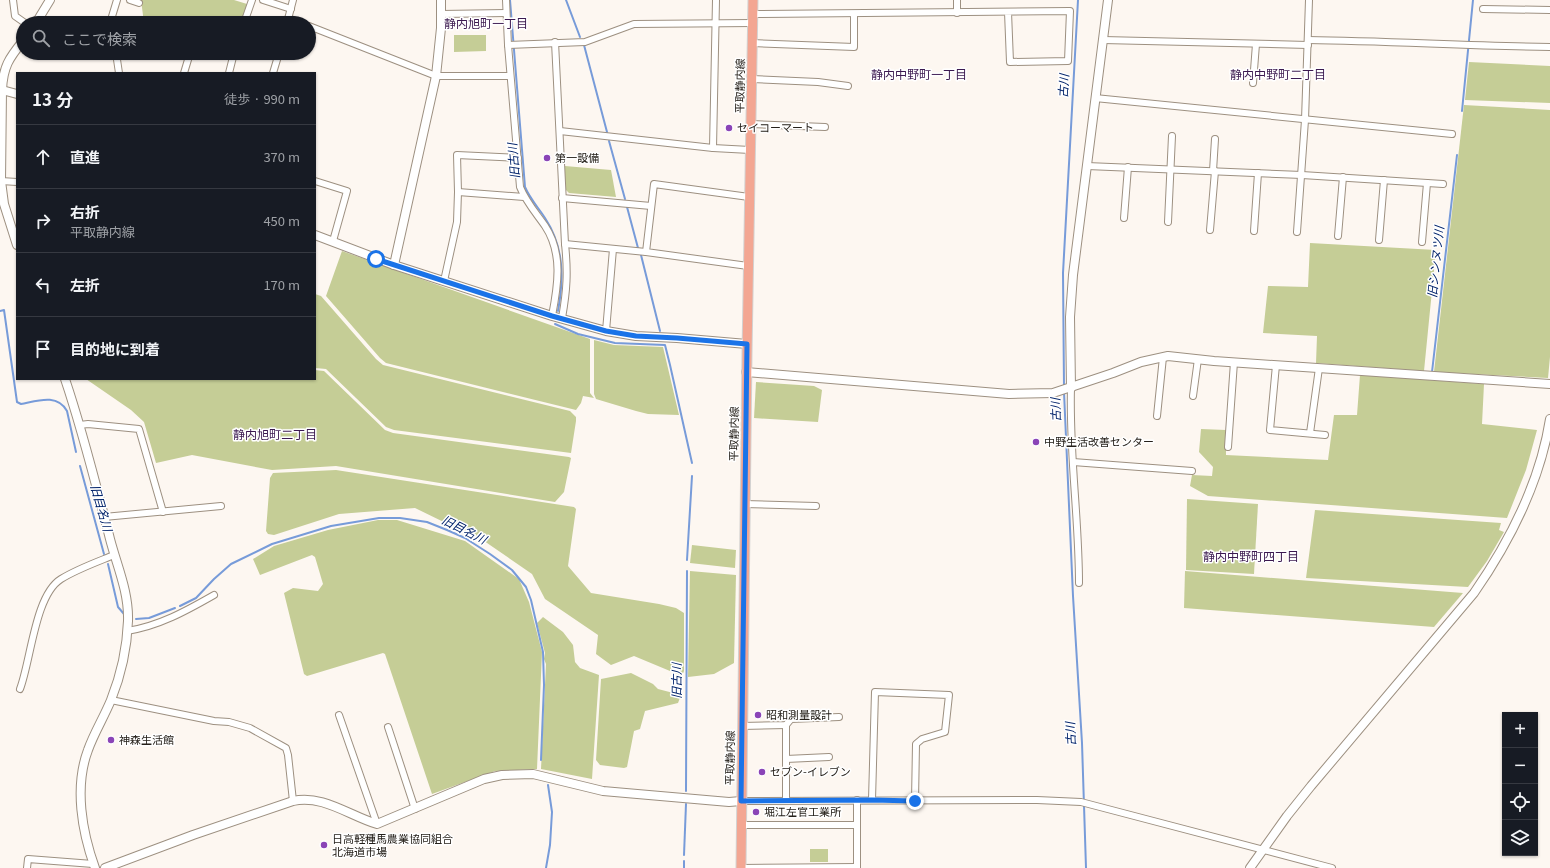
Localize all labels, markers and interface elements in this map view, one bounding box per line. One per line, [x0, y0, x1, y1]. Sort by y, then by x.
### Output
district label: 静内旭町一丁目 [444, 14, 528, 31]
search box [16, 16, 316, 60]
icon: search [30, 27, 52, 49]
text: ここで検索 [62, 28, 137, 49]
street label: 平取静内線 [731, 58, 747, 114]
district label: 静内中野町一丁目 [871, 65, 967, 82]
district label: 静内中野町二丁目 [1230, 65, 1326, 82]
water label: 古川 [1053, 72, 1072, 98]
text: 13 分 [32, 86, 73, 111]
text: 徒歩 · 990 m [224, 89, 300, 108]
place label: セイコーマート [737, 119, 814, 135]
marker: セイコーマート [724, 123, 734, 133]
water label: 旧古川 [502, 140, 523, 180]
icon: ahead [32, 146, 54, 168]
text: 直進 [70, 146, 100, 167]
text: 370 m [263, 147, 300, 166]
place label: 第一設備 [555, 149, 599, 165]
marker: 第一設備 [542, 153, 552, 163]
text: 右折 [70, 201, 100, 222]
icon: right [32, 210, 54, 232]
text: 450 m [263, 211, 300, 230]
text: 平取静内線 [70, 222, 135, 241]
water label: 旧シンヌツ川 [1422, 223, 1447, 299]
route start [367, 250, 385, 268]
icon: left [32, 274, 54, 296]
text: 左折 [70, 274, 100, 295]
text: 170 m [263, 275, 300, 294]
icon: arrive [32, 338, 54, 360]
text: 目的地に到着 [70, 338, 160, 359]
water label: 古川 [1046, 396, 1063, 422]
street label: 平取静内線 [725, 406, 741, 462]
district label: 静内旭町二丁目 [233, 425, 317, 442]
place label: 中野生活改善センター [1044, 433, 1154, 449]
marker: 中野生活改善センター [1031, 437, 1041, 447]
water label: 旧目名川 [88, 482, 118, 535]
water label: 旧目名川 [439, 510, 492, 548]
district label: 静内中野町四丁目 [1203, 547, 1299, 564]
water label: 旧古川 [667, 661, 684, 699]
place label: 昭和測量設計 [766, 706, 832, 722]
marker: 昭和測量設計 [753, 710, 763, 720]
map controls [1502, 712, 1538, 856]
button: + [1502, 712, 1538, 748]
water label: 古川 [1060, 720, 1079, 747]
street label: 平取静内線 [721, 730, 737, 786]
place label: 神森生活館 [119, 731, 174, 747]
marker: 神森生活館 [106, 735, 116, 745]
button: − [1502, 748, 1538, 784]
place label: セブン-イレブン [770, 763, 851, 779]
marker: セブン-イレブン [757, 767, 767, 777]
button: locate [1502, 784, 1538, 820]
route end [906, 792, 924, 810]
place label: 堀江左官工業所 [764, 803, 842, 819]
marker: 堀江左官工業所 [751, 807, 761, 817]
button: layers [1502, 820, 1538, 856]
place label: 日高軽種馬農業協同組合 北海道市場 [332, 830, 453, 859]
marker: 日高軽種馬農業協同組合 北海道市場 [319, 840, 329, 850]

